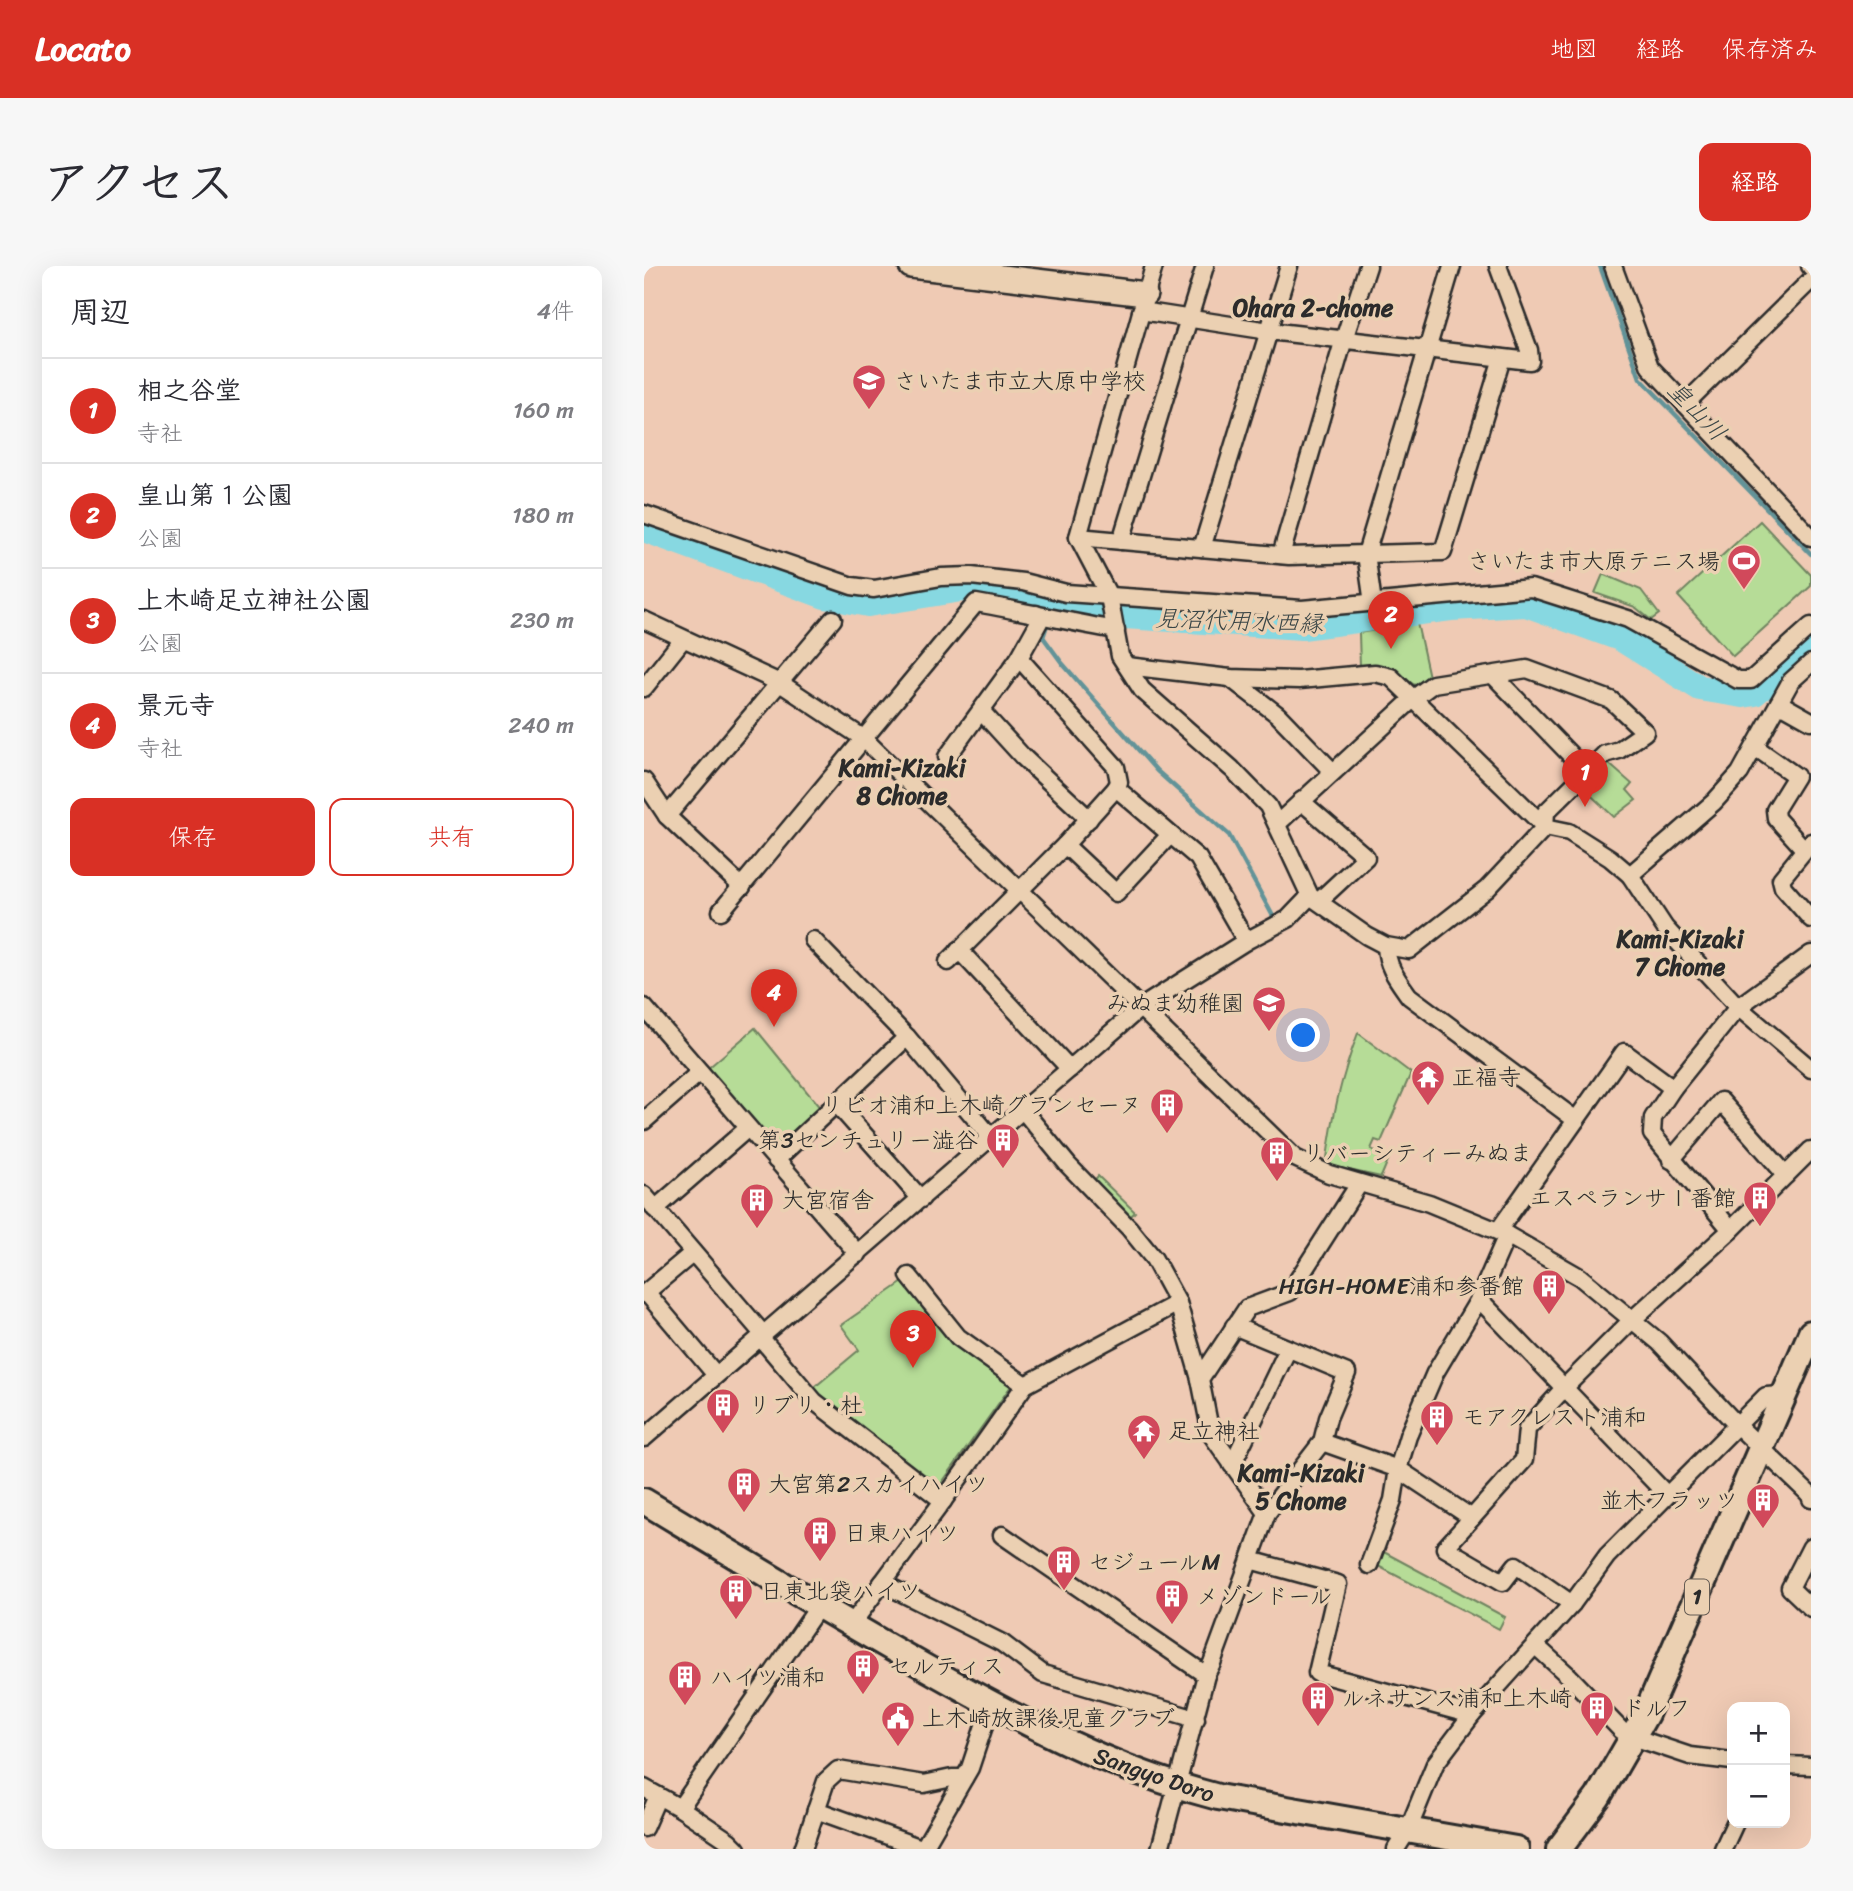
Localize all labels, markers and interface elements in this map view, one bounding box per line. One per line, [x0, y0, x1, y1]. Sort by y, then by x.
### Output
text: Locato [35, 20, 131, 78]
text: 地図 [1550, 28, 1598, 70]
text: 経路 [1636, 28, 1684, 70]
text: 保存済み [1722, 28, 1818, 70]
text: アクセス [42, 139, 235, 226]
button: 経路 [1699, 143, 1811, 221]
text: 周辺 [70, 285, 130, 339]
district label: Ohara 2-chome [1233, 287, 1394, 329]
text: 4件 [537, 291, 574, 332]
place label: さいたま市立大原中学校 [894, 361, 1146, 402]
school or university icon: さいたま市立大原中学校 [850, 362, 888, 411]
text: 相之谷堂 [137, 367, 241, 413]
water label: 皇山川 [1657, 371, 1737, 451]
text: 1 [88, 390, 98, 431]
text: 160 m [513, 390, 574, 431]
text: 寺社 [137, 413, 183, 454]
text: 皇山第１公園 [137, 472, 293, 518]
text: 2 [86, 495, 100, 536]
text: 180 m [512, 495, 574, 536]
text: 公園 [137, 518, 183, 559]
place label: さいたま市大原テニス場 [1467, 541, 1720, 582]
sports icon: さいたま市大原テニス場 [1725, 542, 1763, 591]
text: 上木崎足立神社公園 [137, 577, 371, 623]
pin: 2 [1368, 591, 1414, 649]
water label: 見沼代用水西縁 [1154, 597, 1326, 645]
text: 3 [87, 600, 99, 641]
text: 230 m [510, 600, 574, 641]
text: 公園 [137, 623, 183, 664]
text: 景元寺 [137, 682, 215, 728]
text: 4 [86, 705, 100, 746]
text: 240 m [508, 705, 574, 746]
text: 寺社 [137, 728, 183, 769]
district label: Kami-Kizaki 8 Chome [838, 747, 967, 817]
pin: 1 [1562, 749, 1608, 807]
button: 保存 [70, 798, 315, 876]
button: 共有 [329, 798, 574, 876]
district label: Kami-Kizaki 7 Chome [1616, 918, 1745, 988]
pin: 4 [751, 969, 797, 1027]
place label: みぬま幼稚園 [1106, 983, 1244, 1024]
school or university icon: みぬま幼稚園 [1250, 984, 1288, 1033]
your location [1286, 1018, 1320, 1052]
place label: 正福寺 [1452, 1057, 1521, 1098]
temple icon: 正福寺 [1409, 1058, 1447, 1107]
place label: リビオ浦和上木崎グランセーヌ [820, 1085, 1142, 1126]
building icon: リビオ浦和上木崎グランセーヌ [1148, 1086, 1186, 1135]
place label: 第3センチュリー澁谷 [758, 1120, 978, 1161]
building icon: 第3センチュリー澁谷 [984, 1121, 1022, 1170]
place label: リバーシティーみぬま [1302, 1133, 1532, 1174]
building icon: リバーシティーみぬま [1258, 1134, 1296, 1183]
place label: エスペランサⅠ番館 [1529, 1178, 1736, 1219]
building icon: エスペランサⅠ番館 [1741, 1179, 1779, 1228]
place label: 大宮宿舎 [782, 1180, 874, 1221]
building icon: 大宮宿舎 [738, 1181, 776, 1230]
place label: HIGH-HOME浦和参番館 [1279, 1266, 1524, 1307]
building icon: HIGH-HOME浦和参番館 [1530, 1267, 1568, 1316]
pin: 3 [890, 1310, 936, 1368]
place label: リブリ・杜 [748, 1385, 863, 1426]
building icon: リブリ・杜 [704, 1386, 742, 1435]
place label: モアクレスト浦和 [1462, 1397, 1646, 1438]
building icon: モアクレスト浦和 [1418, 1398, 1456, 1447]
place label: 足立神社 [1168, 1411, 1260, 1452]
temple icon: 足立神社 [1125, 1412, 1163, 1461]
district label: Kami-Kizaki 5 Chome [1237, 1452, 1366, 1522]
place label: 大宮第2スカイハイツ [768, 1464, 988, 1505]
building icon: 大宮第2スカイハイツ [725, 1465, 763, 1514]
place label: 並木フラッツ [1600, 1480, 1738, 1521]
building icon: 並木フラッツ [1744, 1481, 1782, 1530]
place label: 日東ハイツ [844, 1513, 959, 1554]
building icon: 日東ハイツ [801, 1514, 839, 1563]
place label: セジュールM [1088, 1542, 1221, 1583]
building icon: セジュールM [1045, 1543, 1083, 1592]
place label: 日東北袋ハイツ [760, 1571, 921, 1612]
building icon: 日東北袋ハイツ [717, 1572, 755, 1621]
place label: メゾンドール [1196, 1576, 1333, 1617]
building icon: メゾンドール [1153, 1577, 1191, 1626]
road number: 1 [1685, 1580, 1709, 1614]
place label: セルティス [888, 1646, 1004, 1687]
building icon: セルティス [844, 1647, 882, 1696]
place label: ハイツ浦和 [710, 1657, 825, 1698]
building icon: ハイツ浦和 [666, 1658, 704, 1707]
place label: ルネサンス浦和上木崎 [1342, 1678, 1572, 1719]
building icon: ルネサンス浦和上木崎 [1299, 1679, 1337, 1728]
place label: ドルフ [1622, 1688, 1691, 1729]
building icon: ドルフ [1578, 1689, 1616, 1738]
place label: 上木崎放課後児童クラブ [922, 1698, 1175, 1739]
public building icon: 上木崎放課後児童クラブ [879, 1699, 917, 1748]
map controls [1727, 1702, 1790, 1828]
button: + [1727, 1702, 1790, 1765]
street label: Sangyo Doro [1088, 1735, 1220, 1815]
button: − [1727, 1765, 1790, 1828]

